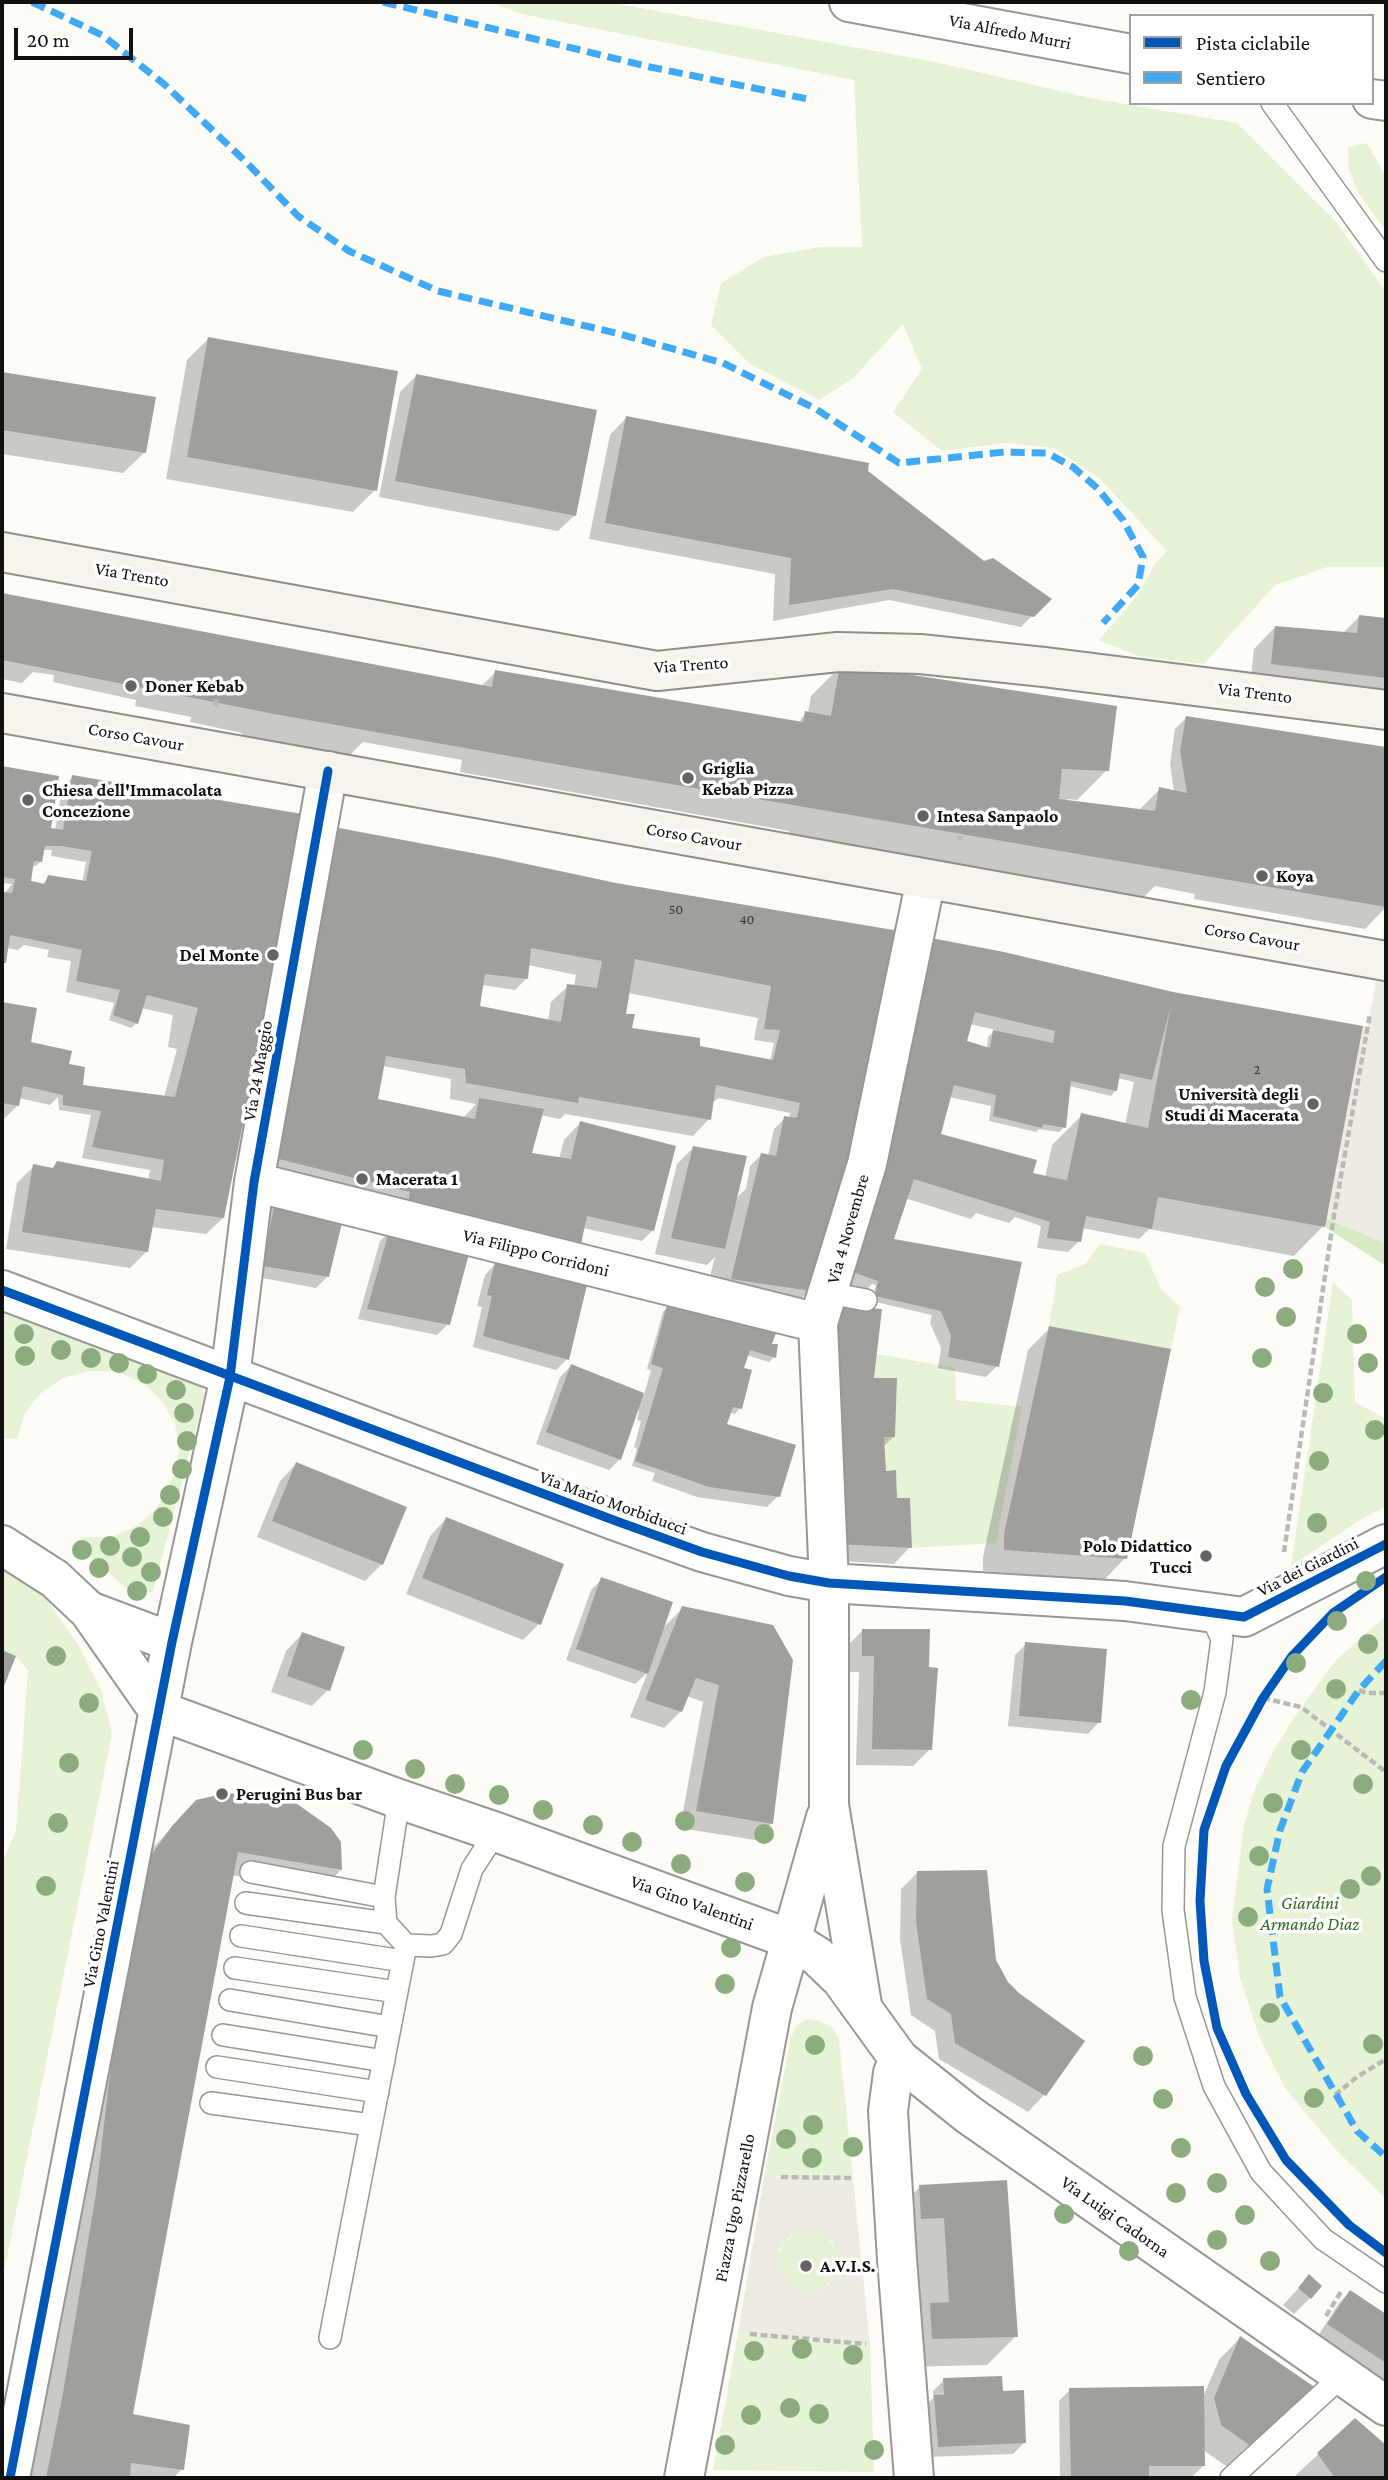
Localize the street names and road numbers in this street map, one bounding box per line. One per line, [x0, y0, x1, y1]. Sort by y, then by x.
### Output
street label: Via Alfredo Murri [947, 10, 1073, 54]
street label: Via Trento [93, 558, 171, 592]
street label: Via Trento [653, 652, 729, 678]
street label: Via Trento [1217, 678, 1293, 708]
street label: Corso Cavour [86, 718, 186, 756]
street label: Corso Cavour [644, 818, 744, 856]
street label: Corso Cavour [1202, 918, 1302, 956]
street label: Via 24 Maggio [239, 1019, 277, 1123]
street label: Via 4 Novembre [822, 1172, 874, 1286]
street label: Via Filippo Corridoni [460, 1224, 612, 1282]
street label: Via Mario Morbiducci [536, 1466, 690, 1540]
street label: Via dei Giardini [1254, 1532, 1362, 1602]
street label: Via Gino Valentini [78, 1858, 124, 1990]
street label: Via Gino Valentini [627, 1871, 757, 1935]
street label: Piazza Ugo Pizzarello [710, 2132, 760, 2284]
street label: Via Luigi Cadorna [1056, 2171, 1174, 2263]

